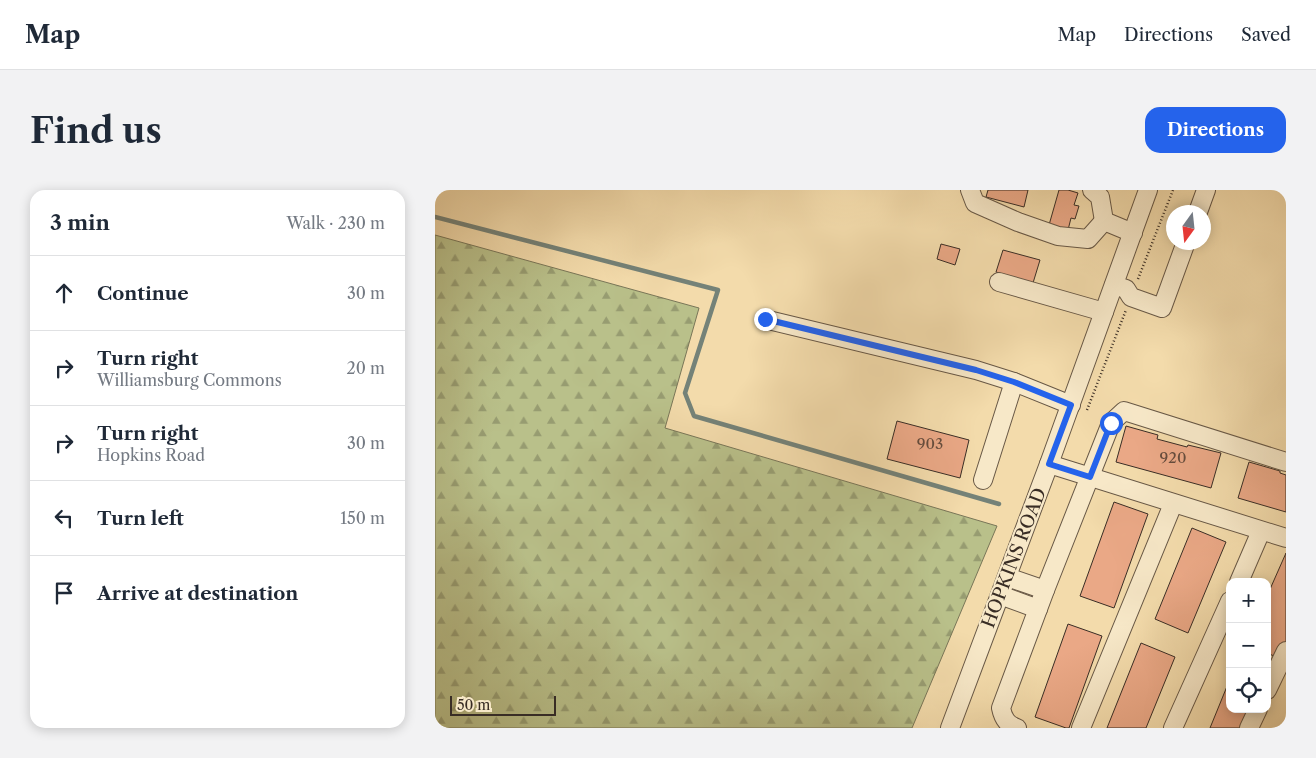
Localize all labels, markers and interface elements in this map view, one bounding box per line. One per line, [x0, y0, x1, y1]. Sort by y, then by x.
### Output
text: Map [25, 20, 80, 49]
text: Map [1057, 24, 1096, 46]
text: Directions [1124, 24, 1213, 46]
text: Saved [1241, 24, 1291, 46]
button: Directions [1145, 107, 1286, 153]
text: Find us [30, 109, 162, 152]
north arrow [1166, 205, 1211, 250]
text: 3 min [50, 210, 110, 235]
text: Walk · 230 m [286, 213, 385, 233]
icon: ahead [50, 279, 78, 307]
text: Continue [97, 282, 189, 305]
text: 30 m [347, 283, 385, 303]
route end [754, 308, 777, 331]
text: Turn right [97, 347, 198, 370]
icon: right [50, 354, 78, 382]
text: 20 m [346, 358, 385, 378]
text: Williamsburg Commons [97, 370, 282, 390]
route start [1100, 412, 1123, 435]
text: Turn right [97, 422, 198, 445]
icon: right [50, 429, 78, 457]
text: 30 m [347, 433, 385, 453]
house number: 903 [917, 434, 943, 453]
text: Hopkins Road [97, 445, 205, 465]
house number: 920 [1160, 448, 1186, 467]
street label: HOPKINS ROAD [977, 485, 1051, 631]
icon: left [50, 504, 78, 532]
text: Turn left [97, 507, 184, 530]
text: 150 m [340, 508, 385, 528]
map controls [1226, 578, 1271, 713]
button: + [1226, 578, 1271, 623]
icon: arrive [50, 579, 78, 607]
text: Arrive at destination [97, 582, 298, 605]
button: − [1226, 623, 1271, 668]
button: locate [1226, 668, 1271, 713]
scale bar [450, 693, 556, 716]
text: 50 m [457, 696, 490, 714]

